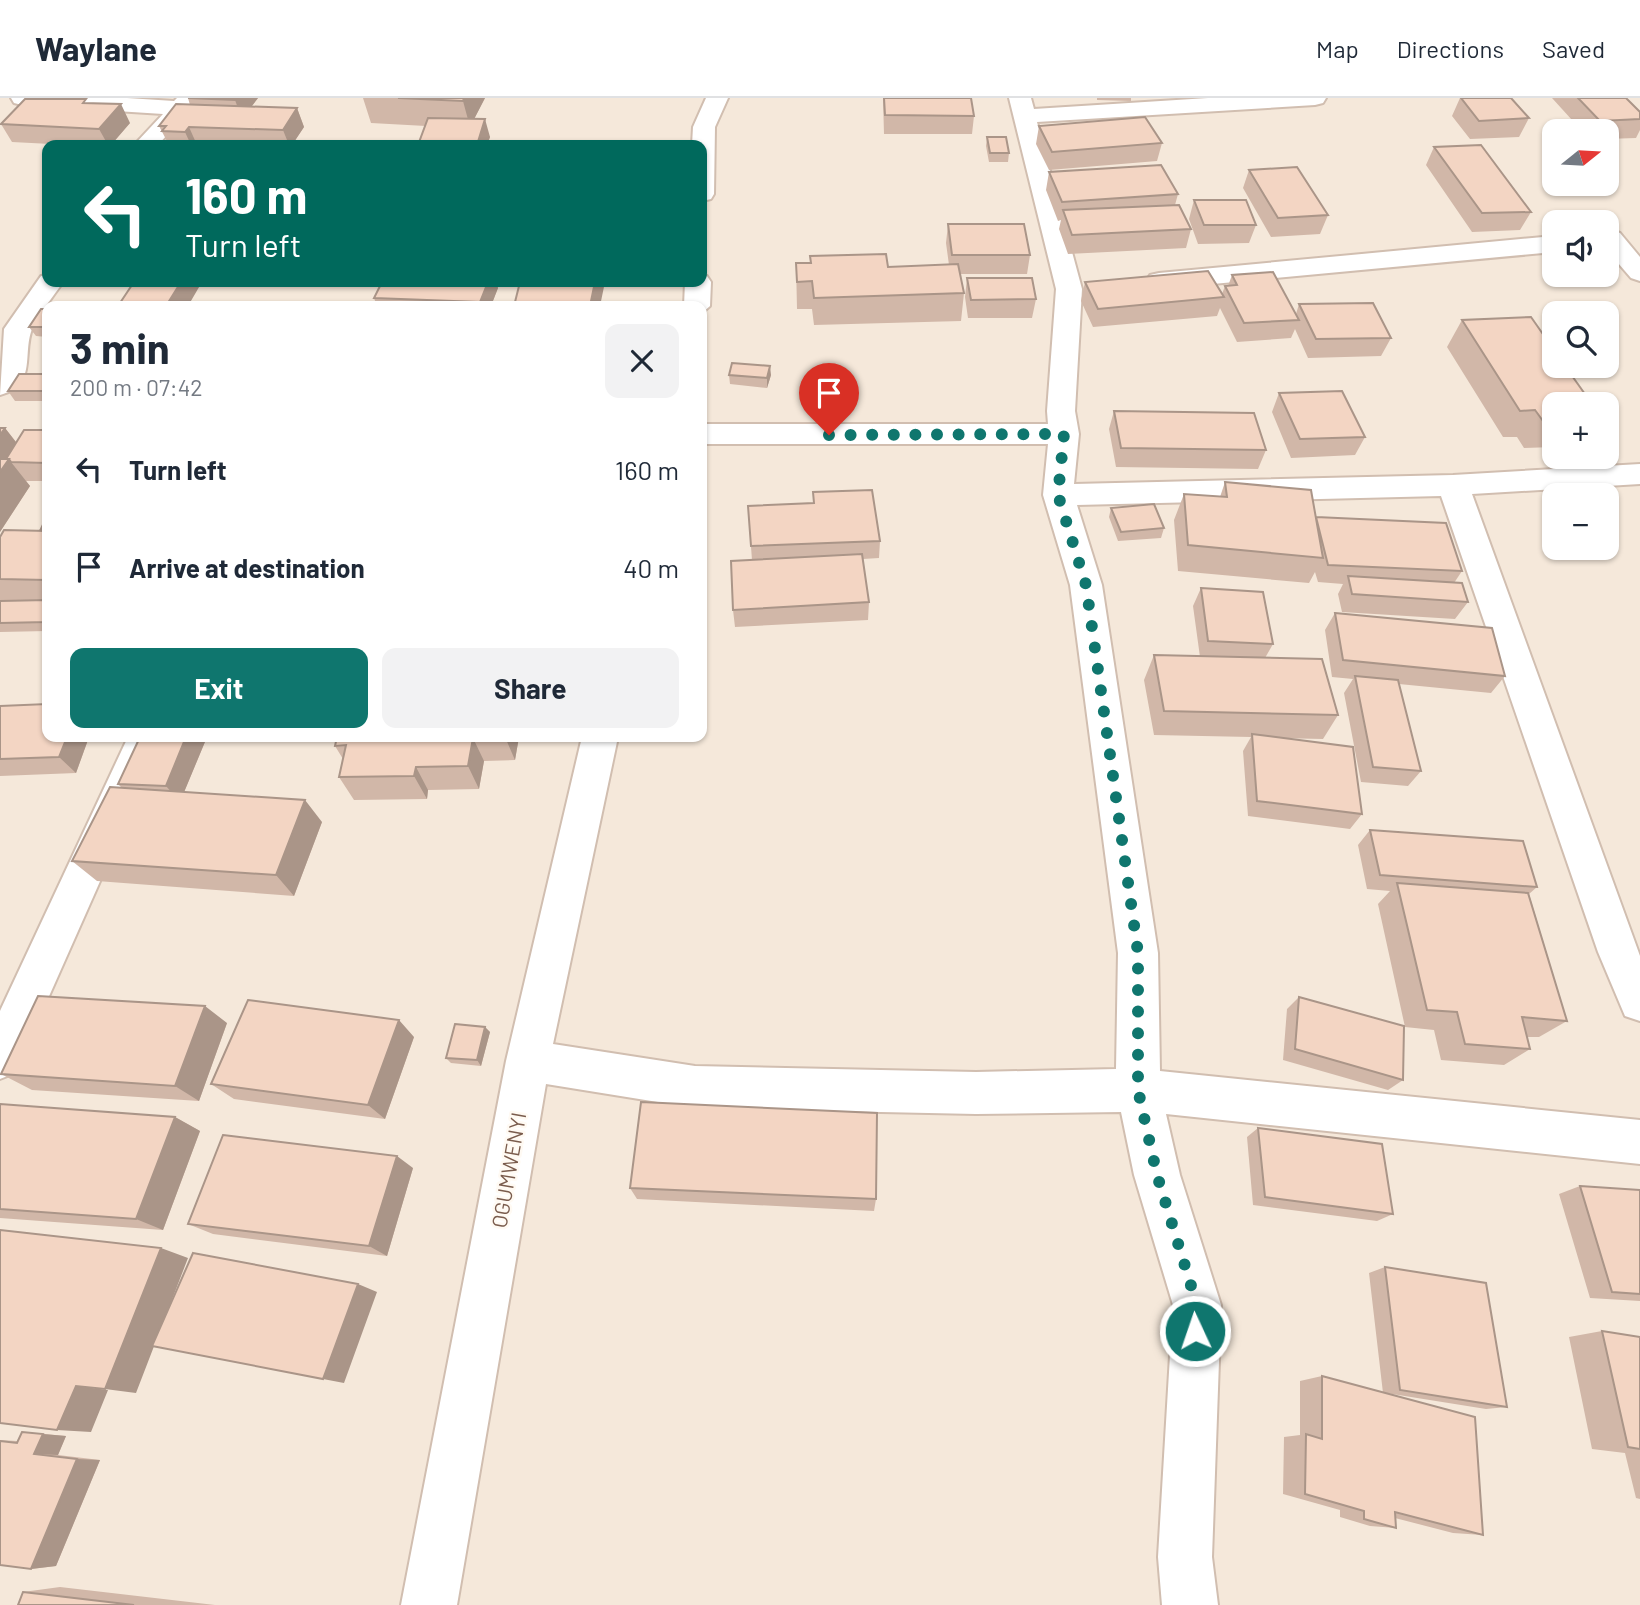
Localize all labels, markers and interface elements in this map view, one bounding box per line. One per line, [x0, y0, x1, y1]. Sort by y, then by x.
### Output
text: Waylane [35, 28, 157, 68]
text: Map [1316, 34, 1359, 63]
text: Directions [1397, 34, 1504, 63]
text: Saved [1542, 34, 1605, 63]
north arrow [1542, 119, 1619, 196]
map controls [1542, 119, 1619, 560]
text: 160 m [185, 165, 307, 224]
icon: left [70, 168, 161, 259]
button: sound [1542, 210, 1619, 287]
text: Turn left [185, 225, 302, 263]
button: search [1542, 301, 1619, 378]
text: 3 min [70, 322, 170, 372]
button: close [605, 324, 679, 398]
pin [799, 363, 859, 435]
text: 200 m · 07:42 [70, 373, 203, 401]
icon: arrive [810, 374, 848, 412]
button: + [1542, 392, 1619, 469]
icon: left [70, 450, 108, 488]
text: Turn left [129, 454, 227, 485]
text: 160 m [615, 454, 679, 485]
button: − [1542, 483, 1619, 560]
icon: arrive [70, 548, 108, 586]
text: Arrive at destination [129, 552, 365, 583]
text: 40 m [623, 552, 679, 583]
button: Exit [70, 648, 368, 728]
button: Share [382, 648, 679, 728]
street label: OGUMWENYI [486, 1110, 530, 1230]
position arrow [1158, 1294, 1232, 1368]

